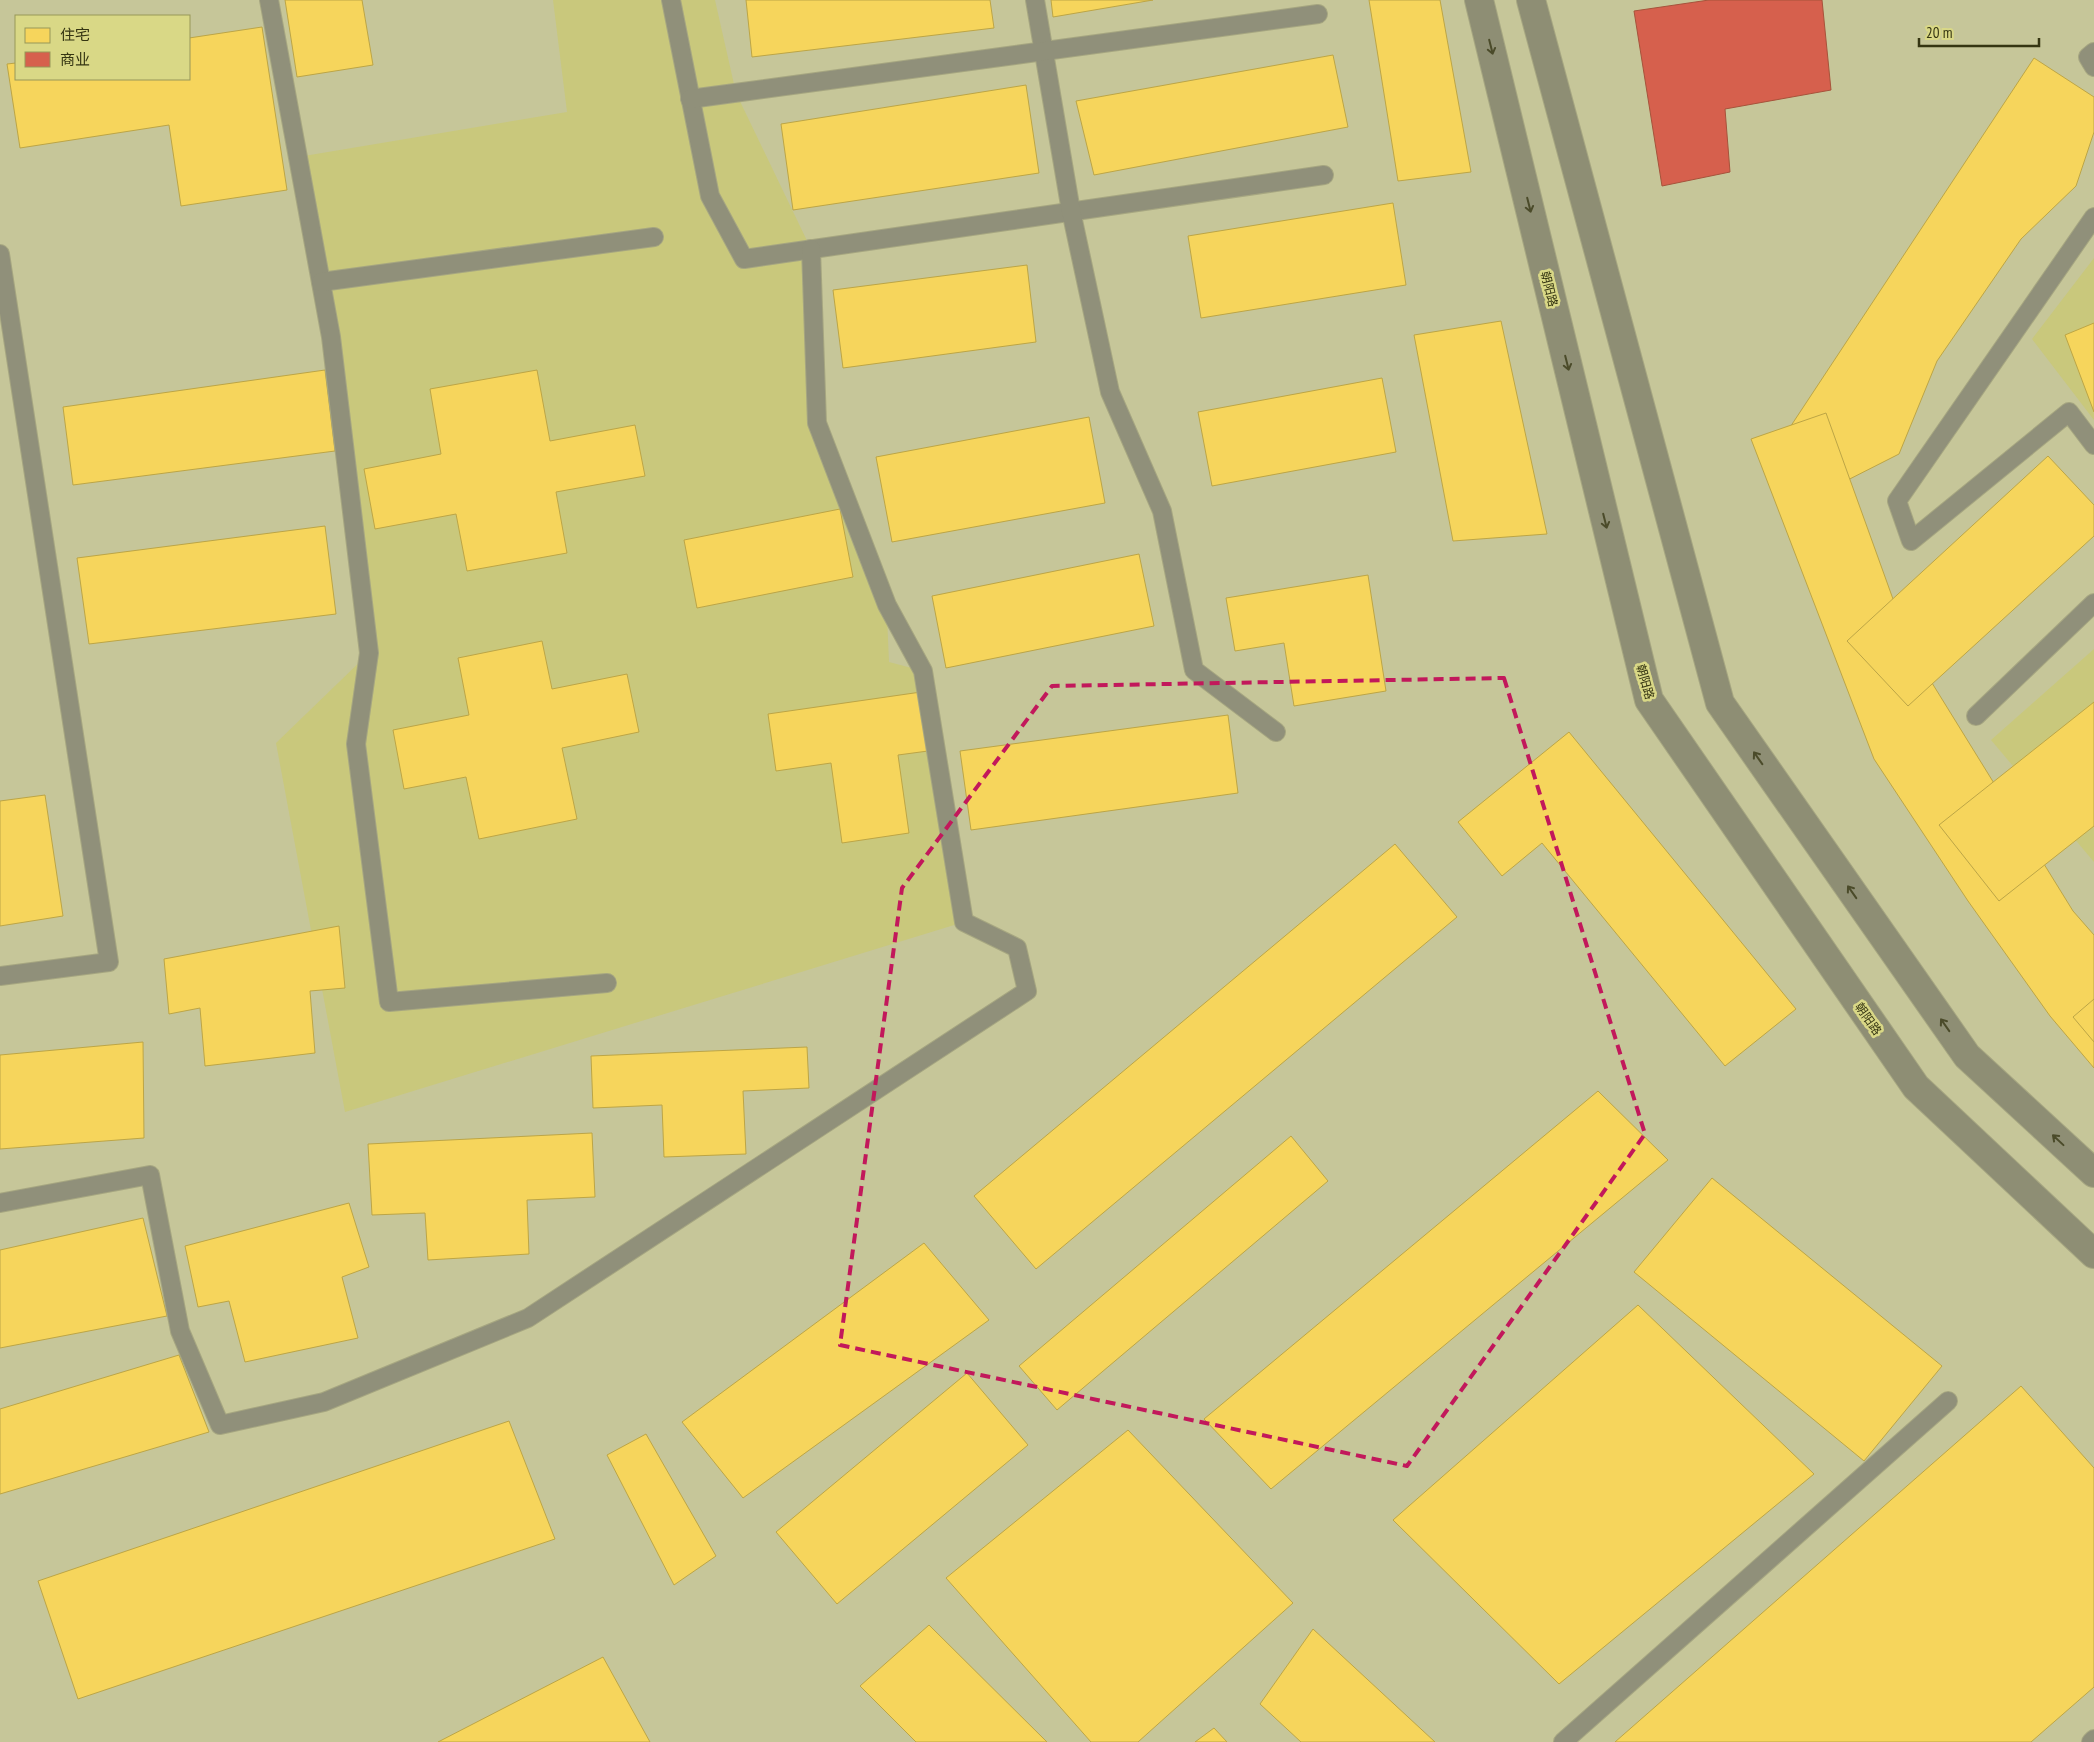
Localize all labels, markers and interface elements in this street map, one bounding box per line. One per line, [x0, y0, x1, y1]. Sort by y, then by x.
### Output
legend [15, 15, 190, 80]
scale bar [1919, 15, 2039, 47]
text: 20 m [1926, 23, 1952, 42]
text: 住宅 [60, 25, 90, 44]
one-way arrow [1486, 39, 1496, 55]
text: 商业 [60, 50, 90, 69]
one-way arrow [1525, 197, 1534, 213]
street label: 朝阳路 [1538, 270, 1561, 308]
one-way arrow [1563, 355, 1572, 371]
one-way arrow [1601, 513, 1610, 529]
street label: 朝阳路 [1633, 662, 1658, 701]
one-way arrow [1753, 752, 1763, 766]
one-way arrow [1847, 885, 1857, 899]
street label: 朝阳路 [1852, 1000, 1885, 1038]
one-way arrow [1940, 1018, 1950, 1032]
one-way arrow [2052, 1134, 2065, 1146]

